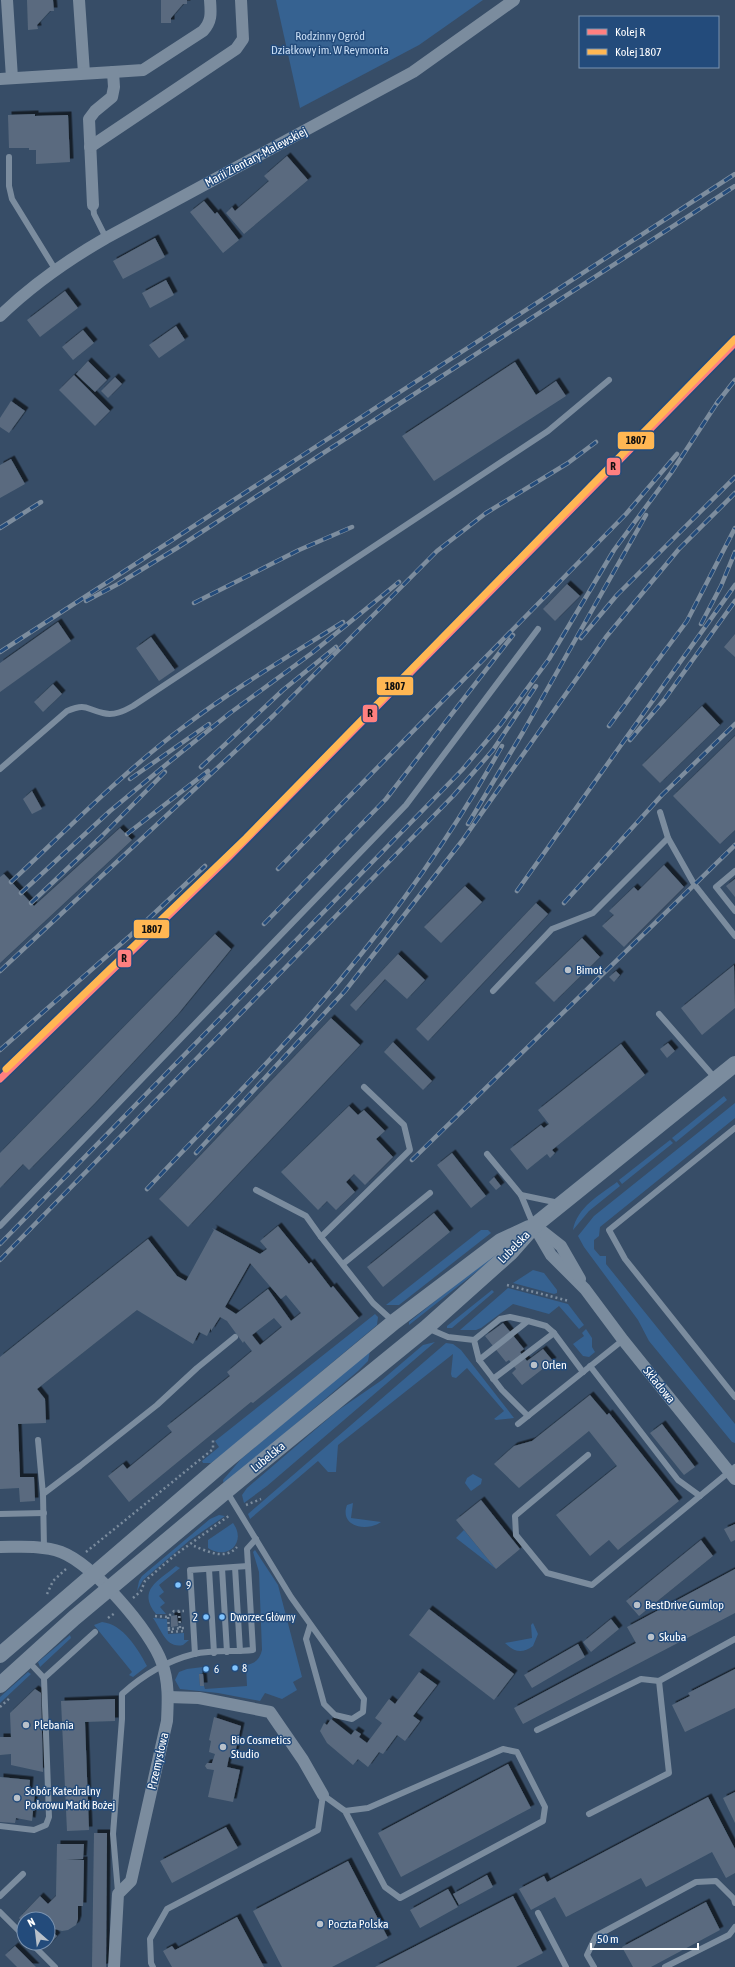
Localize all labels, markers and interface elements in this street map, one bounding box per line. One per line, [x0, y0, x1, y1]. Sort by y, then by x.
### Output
legend [579, 16, 719, 68]
text: Kolej R [615, 25, 645, 39]
park label: Rodzinny Ogród Działkowy im. W Reymonta [271, 29, 389, 57]
text: Kolej 1807 [615, 45, 662, 59]
street label: Marii Zientary-Malewskiej [203, 124, 309, 190]
line badge: 1807 [617, 431, 655, 450]
text: 1807 [626, 434, 646, 446]
line badge: R [606, 457, 621, 476]
text: R [610, 460, 616, 472]
line badge: 1807 [376, 676, 414, 696]
text: 1807 [385, 680, 405, 692]
line badge: R [362, 704, 378, 723]
text: R [367, 707, 373, 719]
line badge: 1807 [133, 919, 170, 939]
text: 1807 [142, 923, 162, 935]
line badge: R [117, 949, 132, 968]
text: R [121, 952, 127, 964]
place label: Bimot [576, 963, 603, 977]
marker: Bimot [563, 965, 573, 975]
street label: Lubelska [495, 1228, 533, 1266]
place label: Orlen [542, 1358, 567, 1372]
marker: Orlen [529, 1360, 539, 1370]
street label: Składowa [640, 1364, 678, 1406]
street label: Lubelska [248, 1439, 288, 1475]
place label: 9 [186, 1579, 191, 1591]
marker: 9 [173, 1580, 183, 1590]
place label: BestDrive Gumlop [645, 1598, 724, 1612]
marker: BestDrive Gumlop [632, 1600, 642, 1610]
place label: 2 [193, 1611, 198, 1623]
place label: Dworzec Główny [230, 1611, 296, 1623]
marker: 2 [201, 1612, 211, 1622]
marker: Dworzec Główny [217, 1612, 227, 1622]
place label: Skuba [659, 1630, 686, 1644]
marker: Skuba [646, 1632, 656, 1642]
place label: 8 [242, 1662, 247, 1674]
place label: 6 [214, 1663, 219, 1675]
marker: 8 [230, 1663, 240, 1673]
marker: 6 [201, 1664, 211, 1674]
place label: Plebania [34, 1718, 74, 1732]
marker: Plebania [21, 1720, 31, 1730]
street label: Przemysłowa [145, 1731, 171, 1791]
place label: Bio Cosmetics Studio [231, 1733, 291, 1761]
marker: Bio Cosmetics Studio [218, 1742, 228, 1752]
place label: Sobór Katedralny Pokrowu Matki Bożej [25, 1784, 115, 1812]
marker: Sobór Katedralny Pokrowu Matki Bożej [12, 1793, 22, 1803]
north arrow [16, 1911, 56, 1951]
text: N [26, 1915, 37, 1929]
place label: Poczta Polska [328, 1917, 389, 1931]
marker: Poczta Polska [315, 1919, 325, 1929]
scale bar [591, 1925, 698, 1951]
text: 50 m [597, 1932, 619, 1946]

